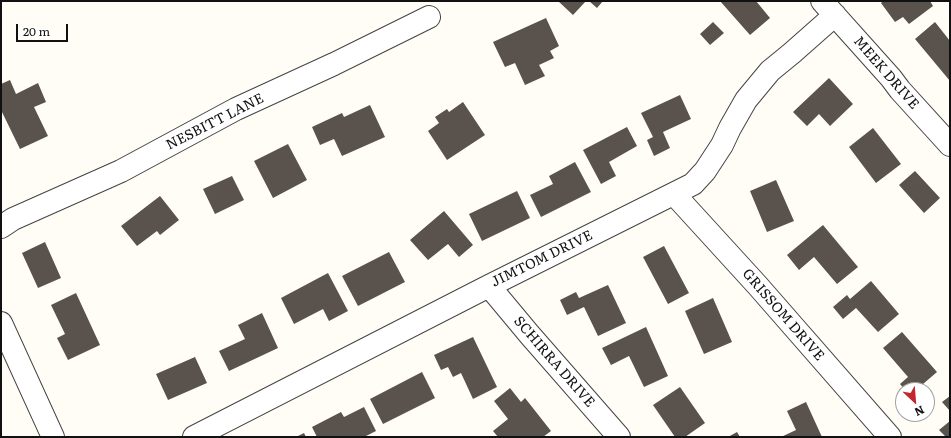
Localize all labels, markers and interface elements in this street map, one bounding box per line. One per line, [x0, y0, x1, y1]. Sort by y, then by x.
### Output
scale bar [18, 16, 70, 42]
text: 20 m [23, 22, 50, 40]
street label: MEEK DRIVE [850, 33, 922, 113]
street label: NESBITT LANE [163, 90, 267, 154]
street label: JIMTOM DRIVE [489, 227, 595, 291]
street label: GRISSOM DRIVE [739, 266, 827, 364]
street label: SCHIRRA DRIVE [510, 313, 598, 411]
north arrow [895, 382, 935, 422]
text: N [912, 403, 927, 421]

